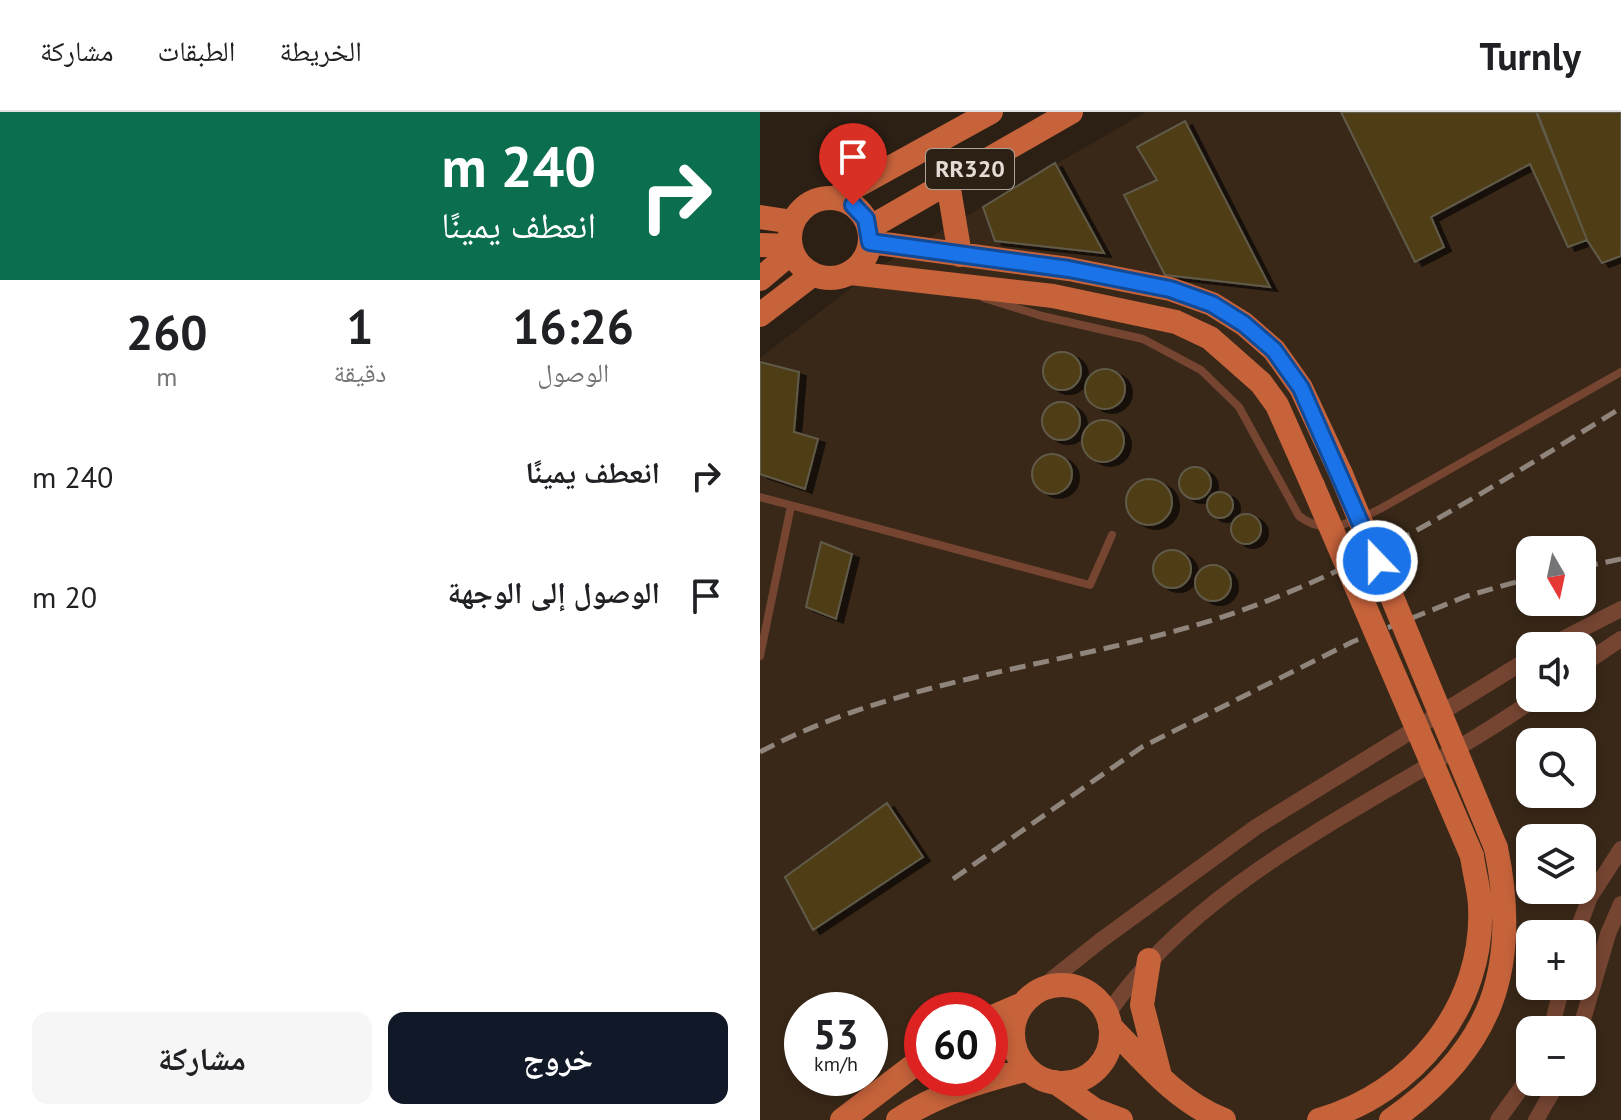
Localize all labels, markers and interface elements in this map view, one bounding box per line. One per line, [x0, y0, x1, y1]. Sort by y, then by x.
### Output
text: Turnly [1480, 31, 1581, 80]
text: مشاركة [40, 32, 114, 69]
text: الطبقات [158, 32, 235, 69]
text: الخريطة [279, 32, 362, 69]
pin [819, 123, 887, 205]
text: 240 m [441, 130, 596, 202]
icon: arrive [831, 135, 875, 179]
icon: right [624, 144, 728, 248]
road number: RR320 [926, 149, 1014, 189]
text: انعطف يمينًا [441, 201, 596, 248]
text: 1 [346, 295, 374, 357]
text: 16:26 [512, 295, 634, 357]
text: 260 [126, 301, 208, 363]
text: دقيقة [334, 356, 386, 389]
text: الوصول [537, 356, 609, 389]
text: m [156, 360, 177, 393]
text: انعطف يمينًا [525, 452, 660, 491]
icon: right [684, 454, 728, 498]
text: 240 m [32, 457, 113, 496]
position arrow [1335, 519, 1419, 603]
north arrow [1516, 536, 1596, 616]
map controls [1516, 536, 1596, 1096]
text: الوصول إلى الوجهة [448, 572, 660, 611]
icon: arrive [684, 574, 728, 618]
text: 20 m [32, 577, 97, 616]
button: sound [1516, 632, 1596, 712]
button: search [1516, 728, 1596, 808]
button: layers [1516, 824, 1596, 904]
button: + [1516, 920, 1596, 1000]
speed limit sign: 60 [904, 992, 1008, 1096]
text: 53 [813, 1008, 859, 1060]
button: مشاركة [32, 1012, 372, 1104]
button: خروج [388, 1012, 728, 1104]
button: − [1516, 1016, 1596, 1096]
text: km/h [814, 1051, 858, 1077]

